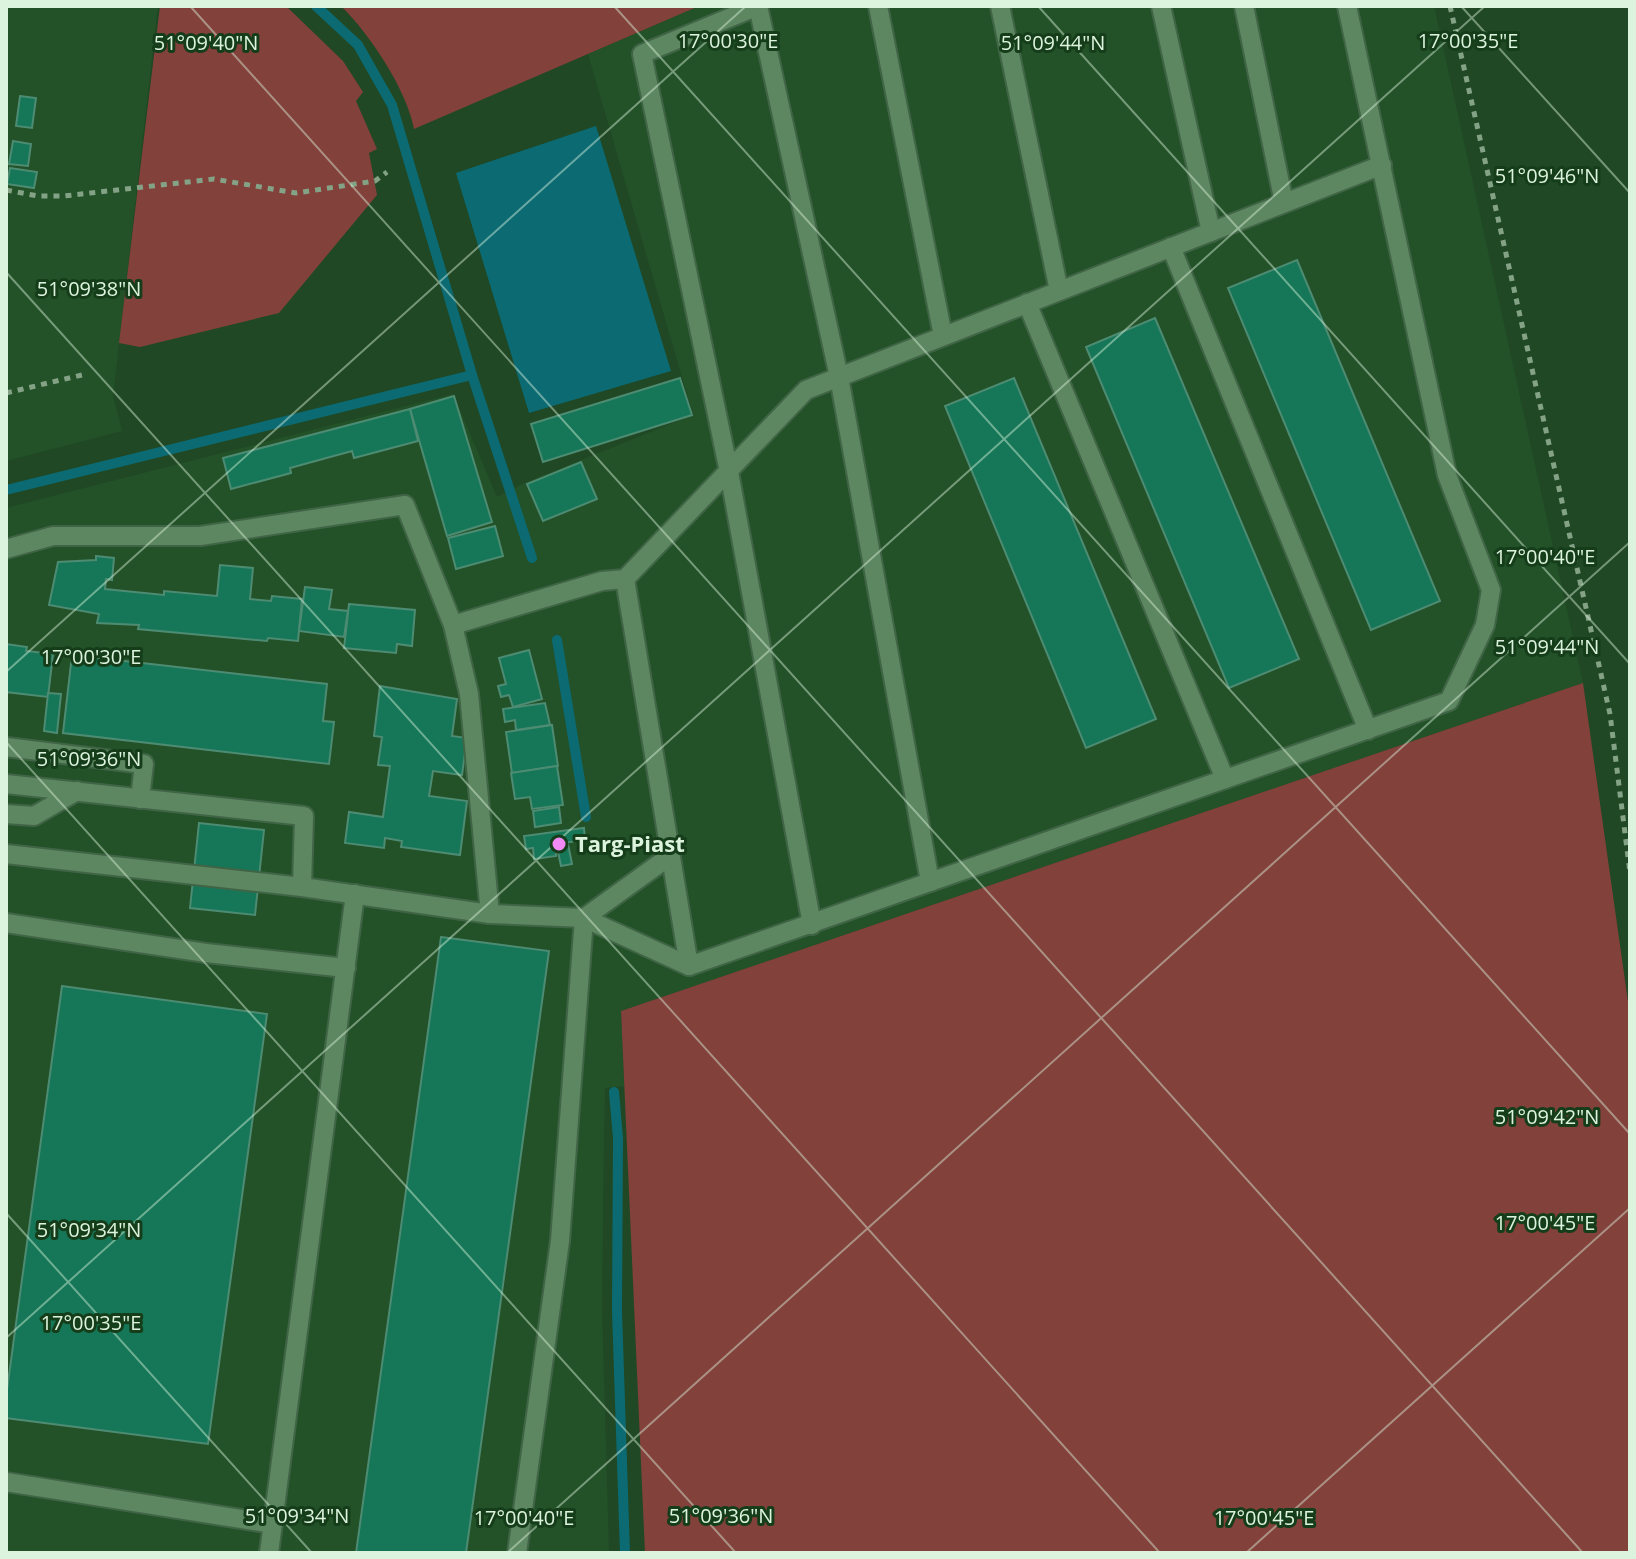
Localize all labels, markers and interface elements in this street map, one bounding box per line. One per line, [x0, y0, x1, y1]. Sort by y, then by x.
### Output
text: 17°00'30"E [678, 27, 778, 54]
text: 17°00'35"E [1418, 27, 1518, 54]
text: 51°09'40"N [154, 29, 258, 56]
text: 51°09'44"N [1001, 29, 1105, 56]
text: 51°09'46"N [1495, 162, 1599, 189]
text: 51°09'38"N [37, 275, 141, 302]
text: 17°00'40"E [1495, 543, 1595, 570]
text: 51°09'44"N [1495, 633, 1599, 660]
text: 17°00'30"E [41, 643, 141, 670]
text: 51°09'36"N [37, 745, 141, 772]
place label: Targ-Piast [575, 828, 685, 858]
marker: Targ-Piast [550, 835, 568, 853]
text: 51°09'42"N [1495, 1103, 1599, 1130]
text: 17°00'45"E [1495, 1209, 1595, 1236]
text: 51°09'34"N [37, 1216, 141, 1243]
text: 17°00'35"E [41, 1309, 141, 1336]
text: 51°09'34"N [245, 1502, 349, 1529]
text: 51°09'36"N [669, 1502, 773, 1529]
text: 17°00'40"E [474, 1504, 574, 1531]
text: 17°00'45"E [1214, 1504, 1314, 1531]

